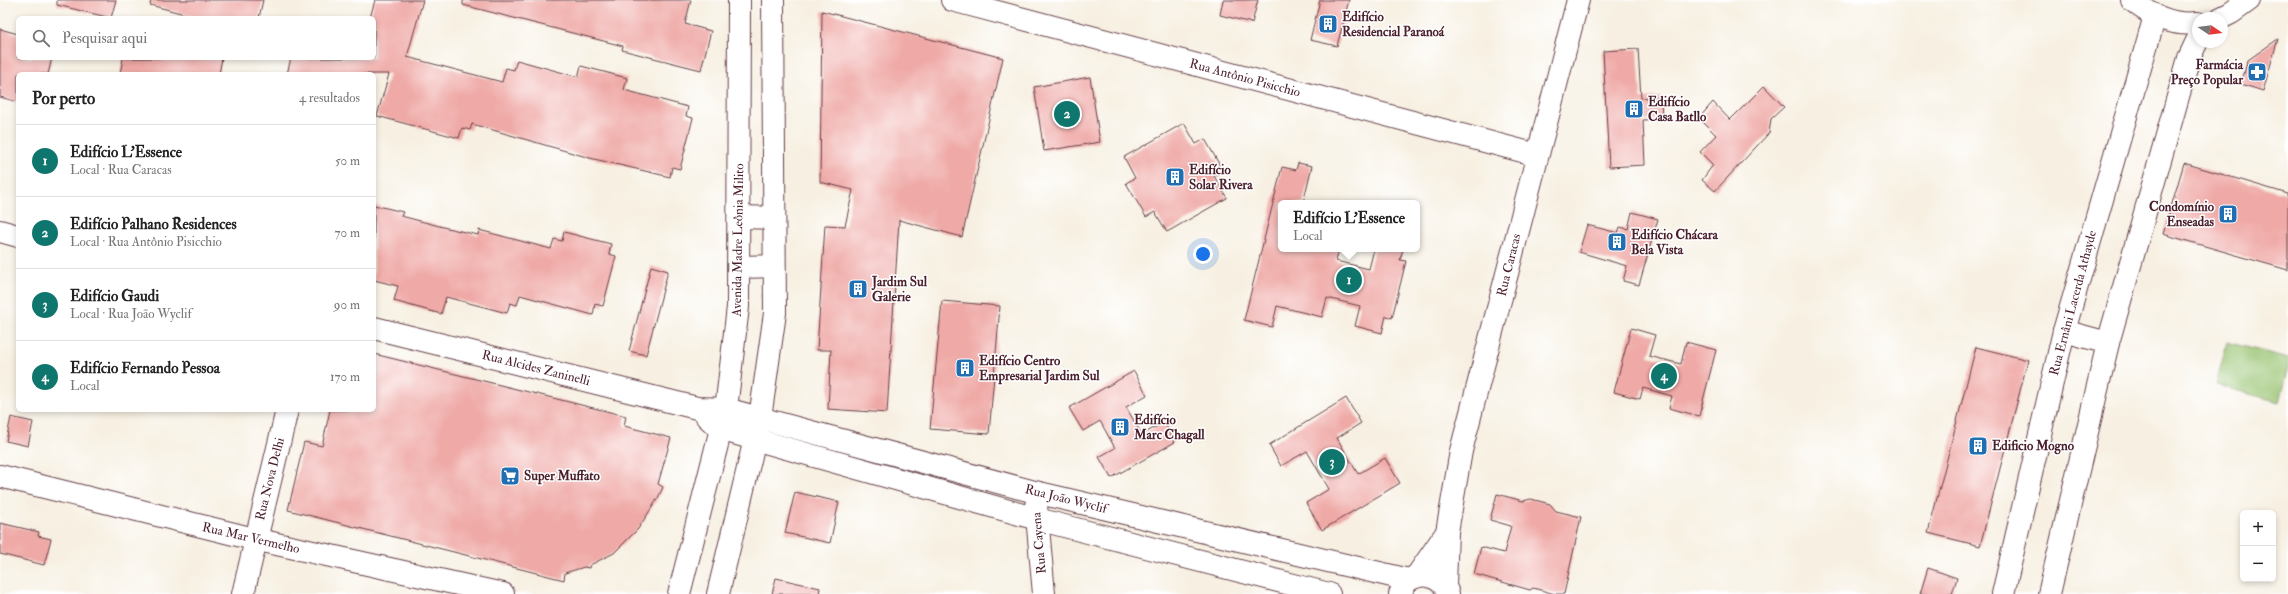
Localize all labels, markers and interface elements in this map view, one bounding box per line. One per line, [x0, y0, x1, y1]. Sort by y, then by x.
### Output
place label: Edifício Residencial Paranoá [1342, 9, 1445, 40]
north arrow [2192, 12, 2228, 48]
building icon: Edifício Residencial Paranoá [1317, 13, 1339, 35]
search box [16, 16, 376, 60]
icon: search [30, 27, 52, 49]
text: Pesquisar aqui [62, 29, 147, 48]
street label: Rua Antônio Pisicchio [1188, 55, 1302, 101]
place label: Farmácia Preço Popular [2171, 57, 2244, 89]
pharmacy icon: Farmácia Preço Popular [2246, 61, 2268, 83]
text: Por perto [32, 88, 95, 109]
text: 4 resultados [299, 90, 360, 106]
place label: Edifício Casa Batllo [1648, 94, 1707, 125]
building icon: Edifício Casa Batllo [1623, 98, 1645, 120]
pin: 2 [1054, 99, 1080, 129]
text: Edifício L'Essence [70, 143, 182, 162]
text: 1 [43, 153, 47, 169]
text: 50 m [335, 153, 360, 169]
text: Local · Rua Caracas [70, 162, 172, 178]
place label: Edifício Solar Rivera [1189, 162, 1253, 193]
street label: Avenida Madre Leônia Milito [729, 163, 747, 318]
building icon: Edifício Solar Rivera [1164, 166, 1186, 188]
place label: Condomínio Enseadas [2149, 199, 2215, 230]
popup [1278, 200, 1420, 252]
building icon: Condomínio Enseadas [2217, 203, 2239, 225]
text: Edifício L'Essence [1293, 209, 1405, 228]
text: Edifício Palhano Residences [70, 215, 237, 234]
text: 2 [42, 225, 48, 241]
text: 70 m [335, 225, 360, 241]
place label: Edifício Chácara Bela Vista [1631, 227, 1719, 258]
text: Local [1293, 228, 1323, 244]
street label: Rua Ernâni Lacerda Athayde [2046, 228, 2101, 378]
street label: Rua Caracas [1493, 231, 1525, 298]
building icon: Edifício Chácara Bela Vista [1606, 231, 1628, 253]
text: Local · Rua Antônio Pisicchio [70, 234, 222, 250]
your location [1193, 244, 1213, 264]
pin: 1 [1336, 265, 1362, 295]
place label: Jardim Sul Galerie [871, 274, 928, 305]
building icon: Jardim Sul Galerie [847, 278, 869, 300]
text: Edifício Gaudi [70, 287, 159, 306]
text: 3 [43, 297, 48, 313]
text: 90 m [334, 297, 360, 313]
text: Local · Rua João Wyclif [70, 306, 192, 322]
street label: Rua Alcides Zaninelli [480, 347, 592, 389]
place label: Edifício Centro Empresarial Jardim Sul [979, 353, 1100, 385]
building icon: Edifício Centro Empresarial Jardim Sul [954, 357, 976, 379]
text: Edifício Fernando Pessoa [70, 359, 220, 378]
pin: 4 [1651, 361, 1677, 391]
text: 4 [41, 369, 49, 385]
text: 170 m [330, 369, 360, 385]
text: Local [70, 378, 100, 394]
place label: Edifício Marc Chagall [1133, 412, 1205, 444]
building icon: Edifício Marc Chagall [1109, 416, 1131, 438]
street label: Rua Nova Delhi [252, 435, 288, 522]
building icon: Edificio Mogno [1967, 435, 1989, 457]
place label: Edificio Mogno [1992, 438, 2075, 455]
pin: 3 [1319, 447, 1345, 477]
supermarket icon: Super Muffato [499, 465, 521, 487]
place label: Super Muffato [524, 468, 601, 485]
street label: Rua João Wyclif [1023, 481, 1110, 518]
map controls [2240, 510, 2276, 582]
button: + [2240, 510, 2276, 546]
street label: Rua Cayena [1028, 511, 1051, 574]
street label: Rua Mar Vermelho [201, 519, 301, 557]
button: − [2240, 546, 2276, 582]

